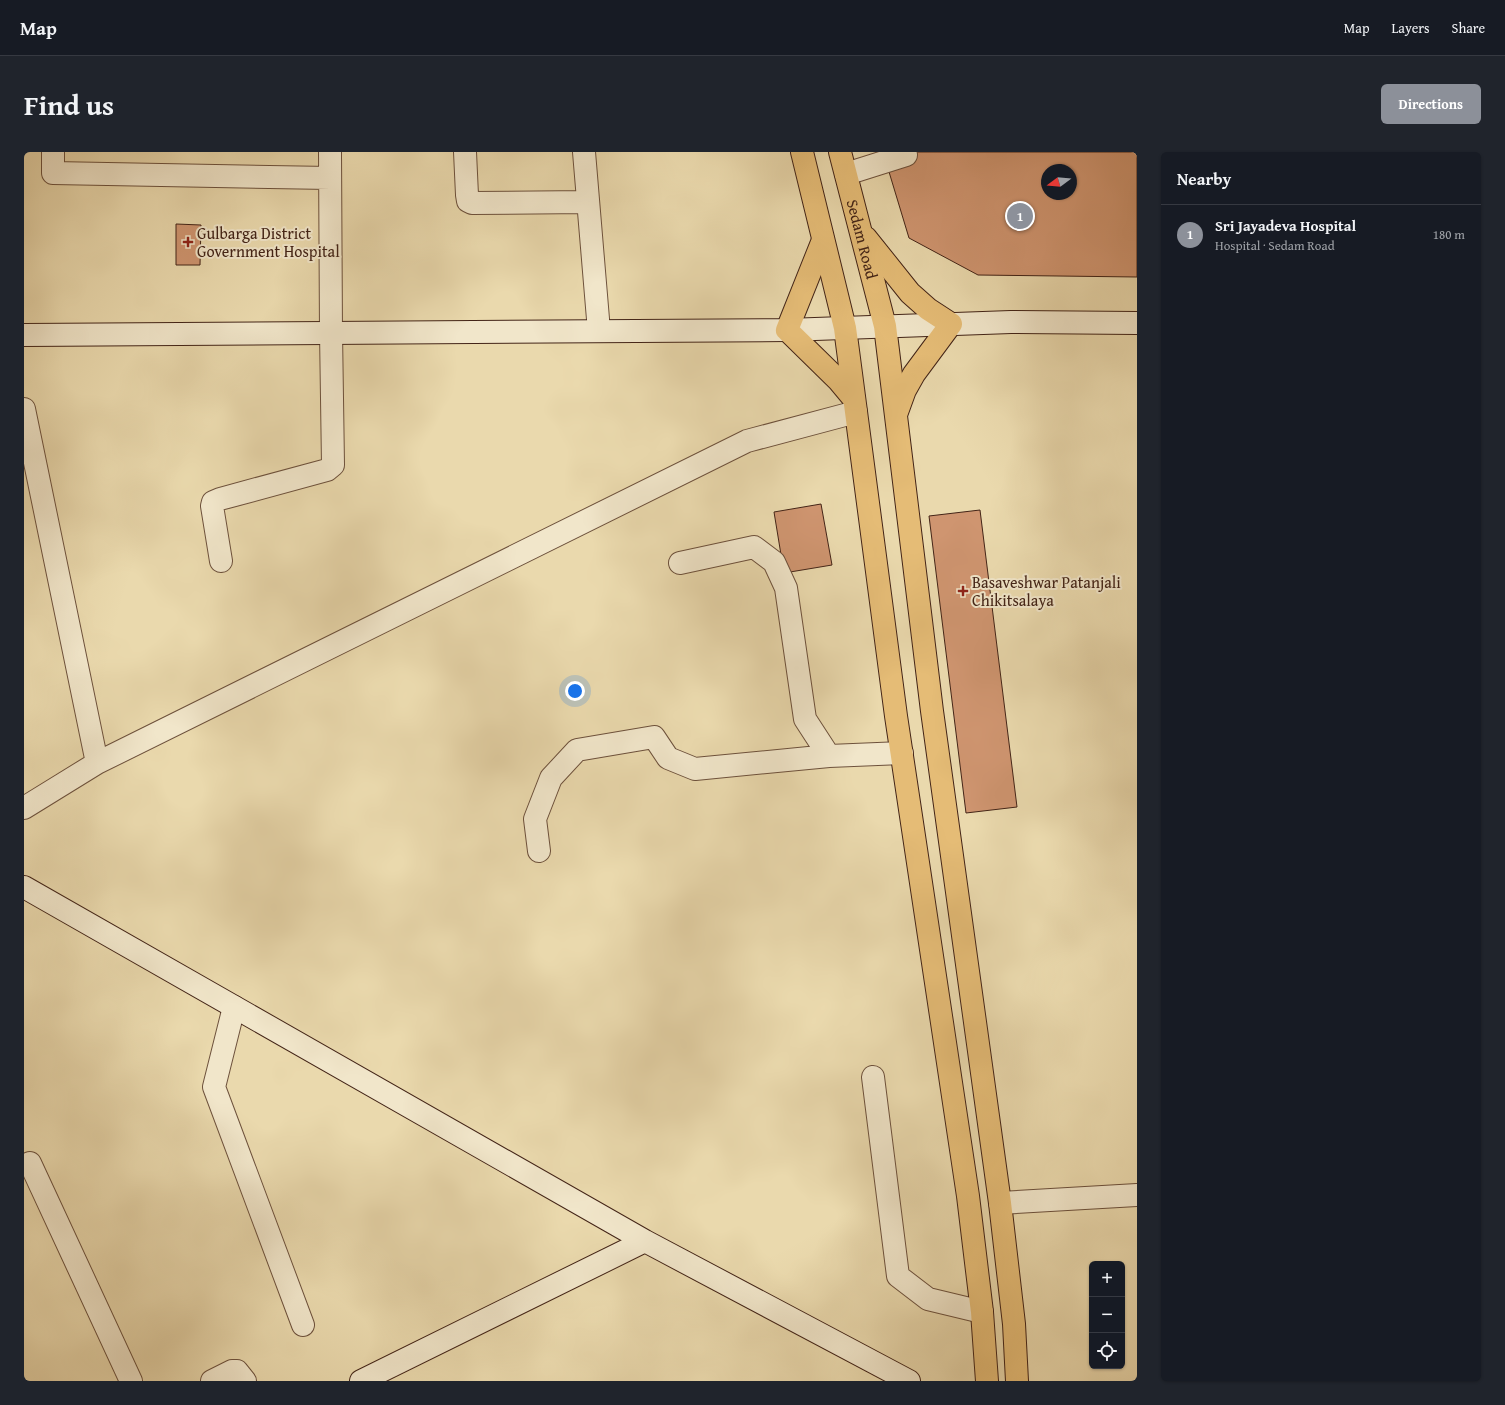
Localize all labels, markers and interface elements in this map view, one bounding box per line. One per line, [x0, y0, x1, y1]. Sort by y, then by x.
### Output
text: Map [20, 14, 57, 42]
text: Map [1344, 18, 1370, 38]
text: Layers [1392, 18, 1430, 38]
text: Share [1452, 18, 1485, 38]
text: Find us [24, 84, 114, 125]
button: Directions [1381, 84, 1481, 124]
north arrow [1041, 164, 1077, 200]
text: Nearby [1177, 166, 1231, 191]
street label: Sedam Road [841, 197, 884, 282]
pin: 1 [1007, 201, 1033, 231]
text: Sri Jayadeva Hospital [1215, 215, 1356, 236]
place label: Gulbarga District Government Hospital [197, 221, 340, 263]
text: 1 [1187, 225, 1193, 244]
text: 180 m [1433, 225, 1465, 244]
marker: Gulbarga District Government Hospital [182, 236, 194, 248]
text: Hospital · Sedam Road [1215, 236, 1335, 255]
place label: Basaveshwar Patanjali Chikitsalaya [972, 570, 1121, 612]
marker: Basaveshwar Patanjali Chikitsalaya [957, 585, 969, 597]
your location [565, 681, 585, 701]
map controls [1089, 1261, 1125, 1369]
button: + [1089, 1261, 1125, 1297]
button: − [1089, 1297, 1125, 1333]
button: locate [1089, 1333, 1125, 1369]

